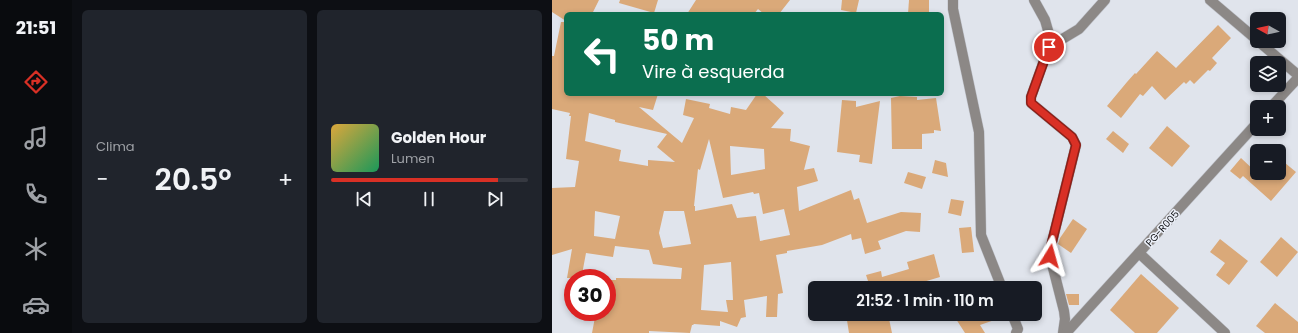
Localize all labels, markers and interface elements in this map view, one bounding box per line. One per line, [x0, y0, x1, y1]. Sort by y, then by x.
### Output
north arrow [1250, 12, 1286, 48]
map controls [1250, 12, 1286, 180]
text: 21:51 [16, 15, 56, 40]
text: 50 m [642, 21, 714, 60]
icon: left [576, 28, 628, 80]
pin [1032, 30, 1066, 64]
icon: arrive [1038, 36, 1060, 58]
button: layers [1250, 56, 1286, 92]
text: Vire à esquerda [642, 59, 785, 84]
icon: directions [22, 68, 50, 96]
button: + [1250, 100, 1286, 136]
icon: music [22, 124, 50, 152]
text: Golden Hour [391, 127, 486, 148]
text: Clima [96, 137, 135, 156]
button: − [1250, 144, 1286, 180]
text: Lumen [391, 149, 435, 168]
text: 20.5° [155, 158, 232, 201]
text: − [96, 164, 108, 195]
text: + [278, 164, 293, 195]
icon: phone [22, 180, 50, 208]
icon: previous [353, 188, 375, 210]
icon: pause [418, 188, 440, 210]
icon: next [484, 188, 506, 210]
street label: PG-R005 [1142, 207, 1183, 250]
icon: climate [22, 235, 50, 263]
position arrow [1029, 235, 1071, 277]
speed limit sign: 30 [564, 269, 616, 321]
text: 21:52 · 1 min · 110 m [856, 290, 994, 311]
icon: car [22, 291, 50, 319]

